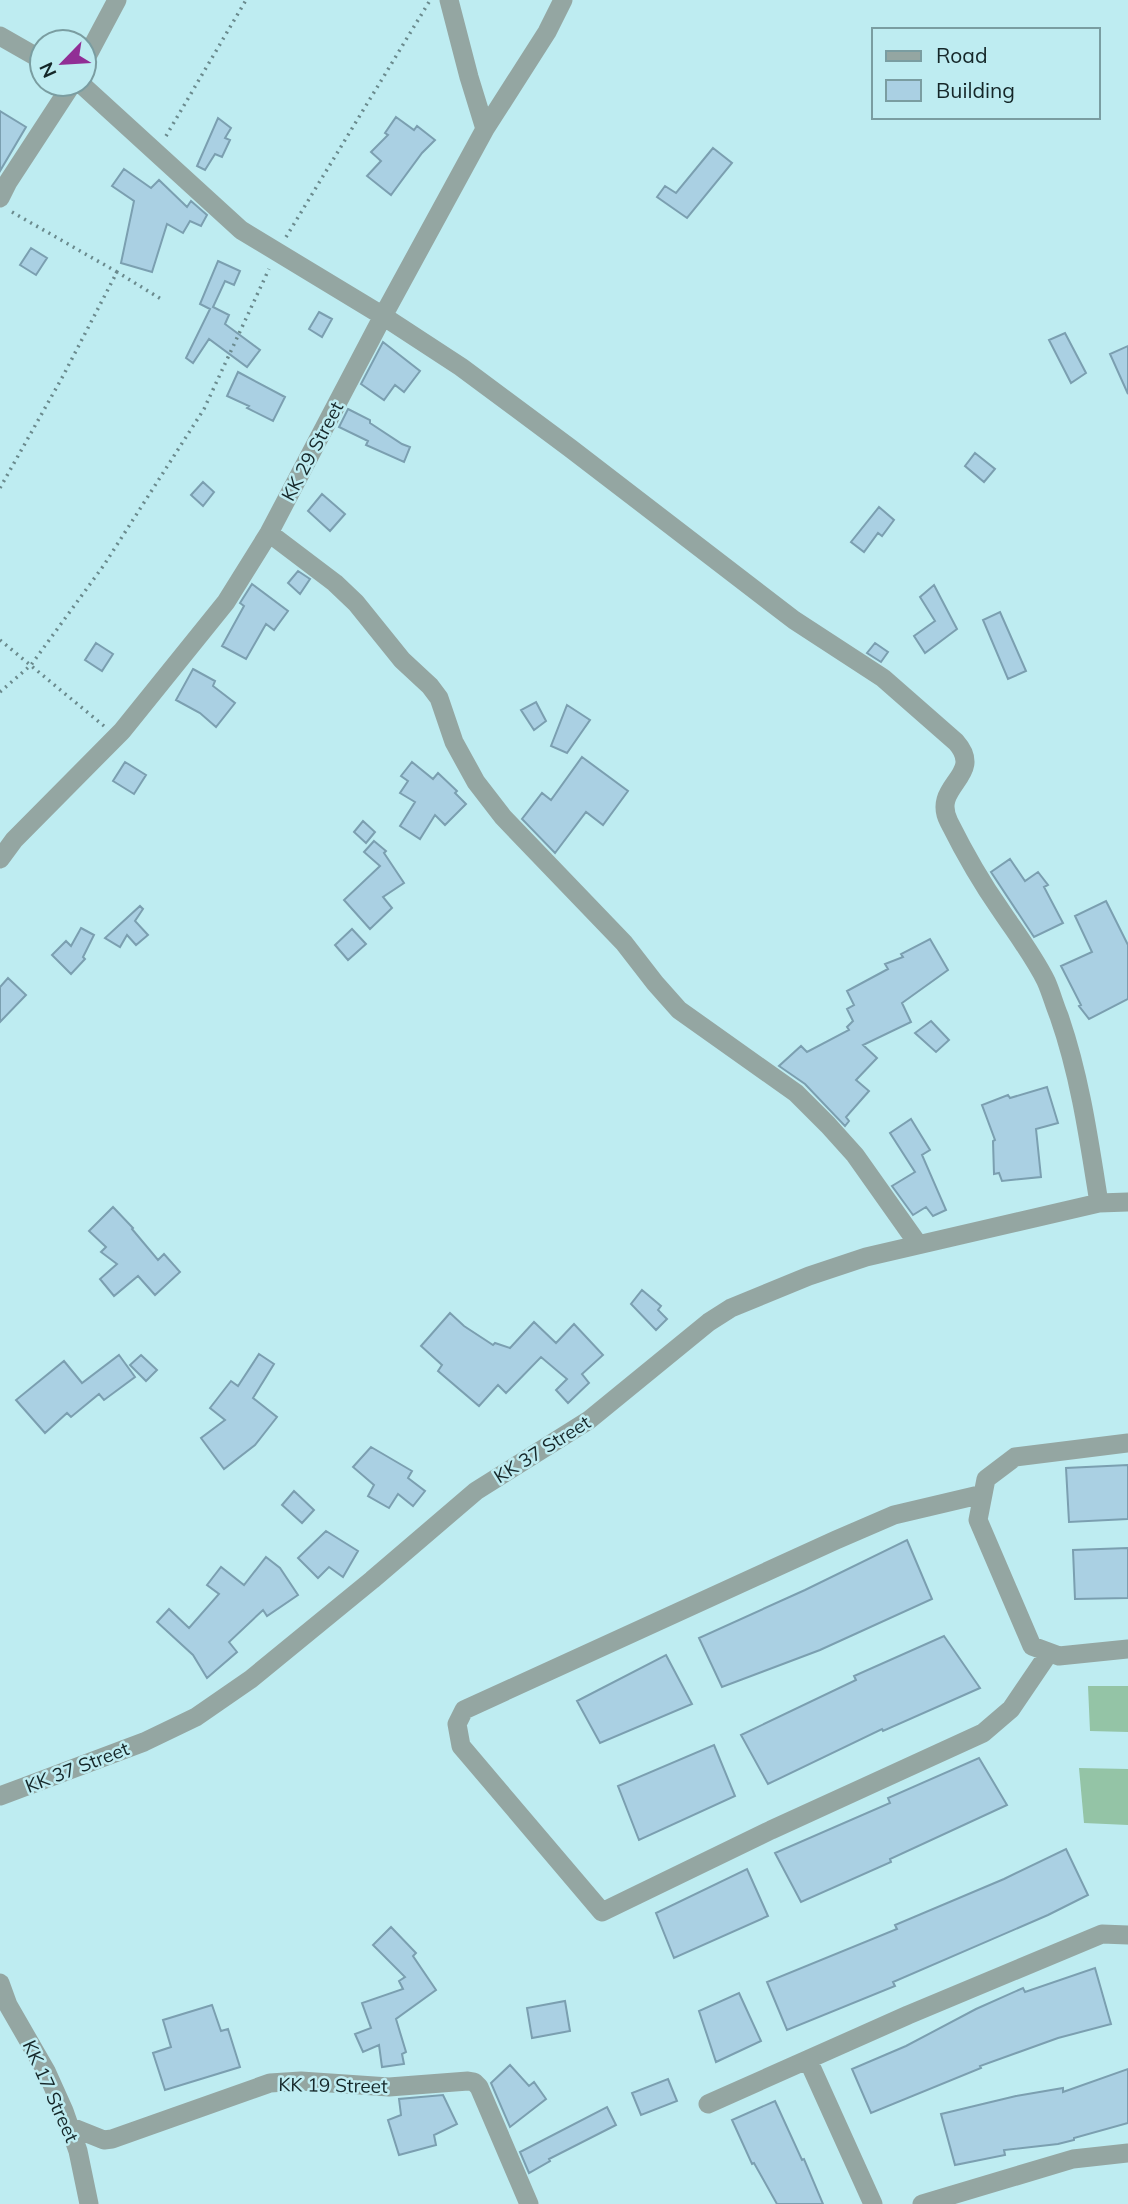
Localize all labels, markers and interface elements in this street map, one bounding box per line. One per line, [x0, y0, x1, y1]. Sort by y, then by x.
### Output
north arrow [28, 28, 98, 98]
legend [872, 28, 1100, 119]
text: Road [936, 42, 987, 68]
text: N [34, 59, 62, 82]
text: Building [936, 77, 1015, 103]
street label: KK 29 Street [276, 397, 348, 505]
street label: KK 37 Street [489, 1410, 595, 1488]
street label: KK 37 Street [22, 1736, 133, 1798]
street label: KK 17 Street [18, 2036, 84, 2146]
street label: KK 19 Street [278, 2072, 388, 2098]

